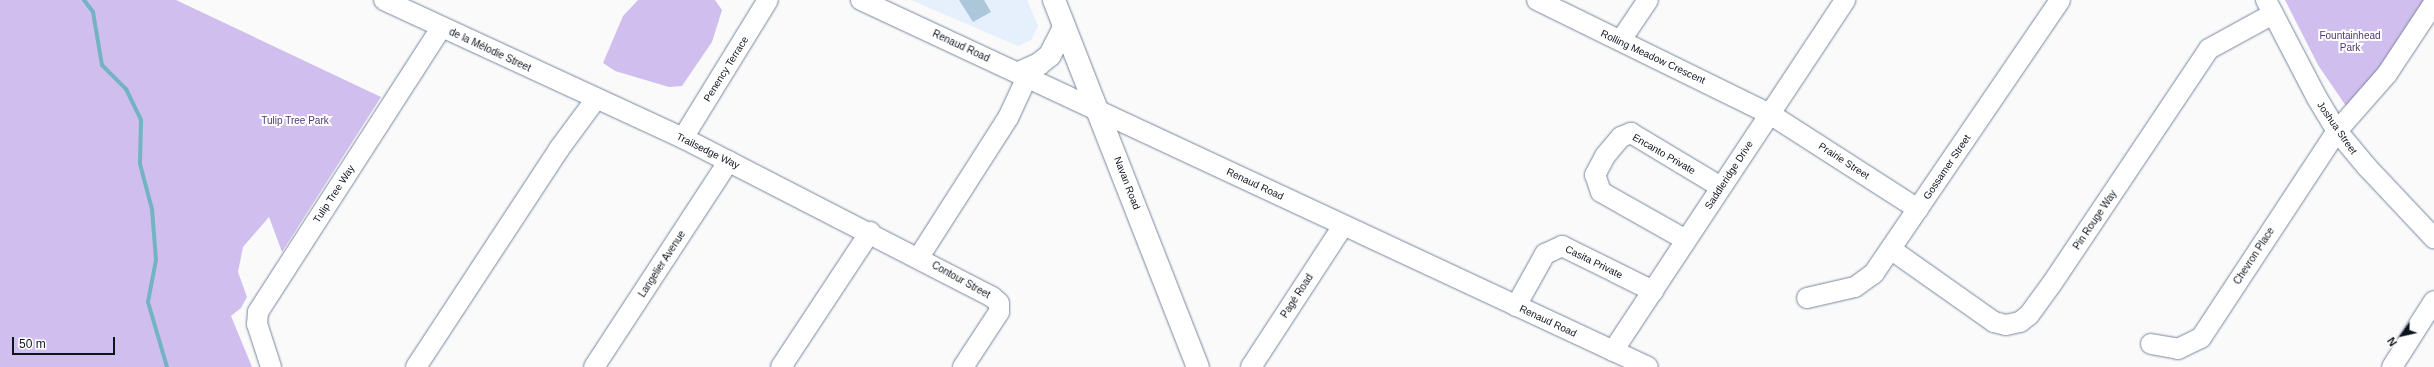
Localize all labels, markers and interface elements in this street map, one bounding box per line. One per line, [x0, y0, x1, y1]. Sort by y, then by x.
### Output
street label: de la Mélodie Street [447, 26, 533, 74]
street label: Rolling Meadow Crescent [1599, 27, 1707, 87]
street label: Renaud Road [930, 28, 992, 64]
park label: Fountainhead Park [2319, 29, 2381, 52]
street label: Penency Terrace [701, 34, 751, 104]
street label: Joshua Street [2314, 99, 2360, 157]
park label: Tulip Tree Park [261, 115, 329, 127]
street label: Trailsedge Way [674, 131, 742, 171]
street label: Encanto Private [1630, 131, 1698, 177]
street label: Gossamer Street [1921, 132, 1973, 202]
street label: Saddleridge Drive [1702, 138, 1756, 212]
street label: Prairie Street [1816, 140, 1872, 182]
street label: Navan Road [1111, 155, 1143, 211]
street label: Tulip Tree Way [311, 163, 357, 225]
street label: Renaud Road [1224, 166, 1286, 202]
street label: Pin Rouge Way [2071, 188, 2119, 252]
street label: Chevron Place [2231, 225, 2277, 287]
street label: Langelier Avenue [636, 228, 688, 300]
street label: Casita Private [1563, 243, 1625, 281]
street label: Contour Street [930, 259, 992, 301]
street label: Pagé Road [1278, 272, 1316, 320]
street label: Renaud Road [1517, 303, 1579, 339]
north arrow [2382, 315, 2422, 355]
scale bar [14, 329, 117, 355]
text: N [2385, 335, 2399, 348]
text: 50 m [19, 337, 46, 351]

